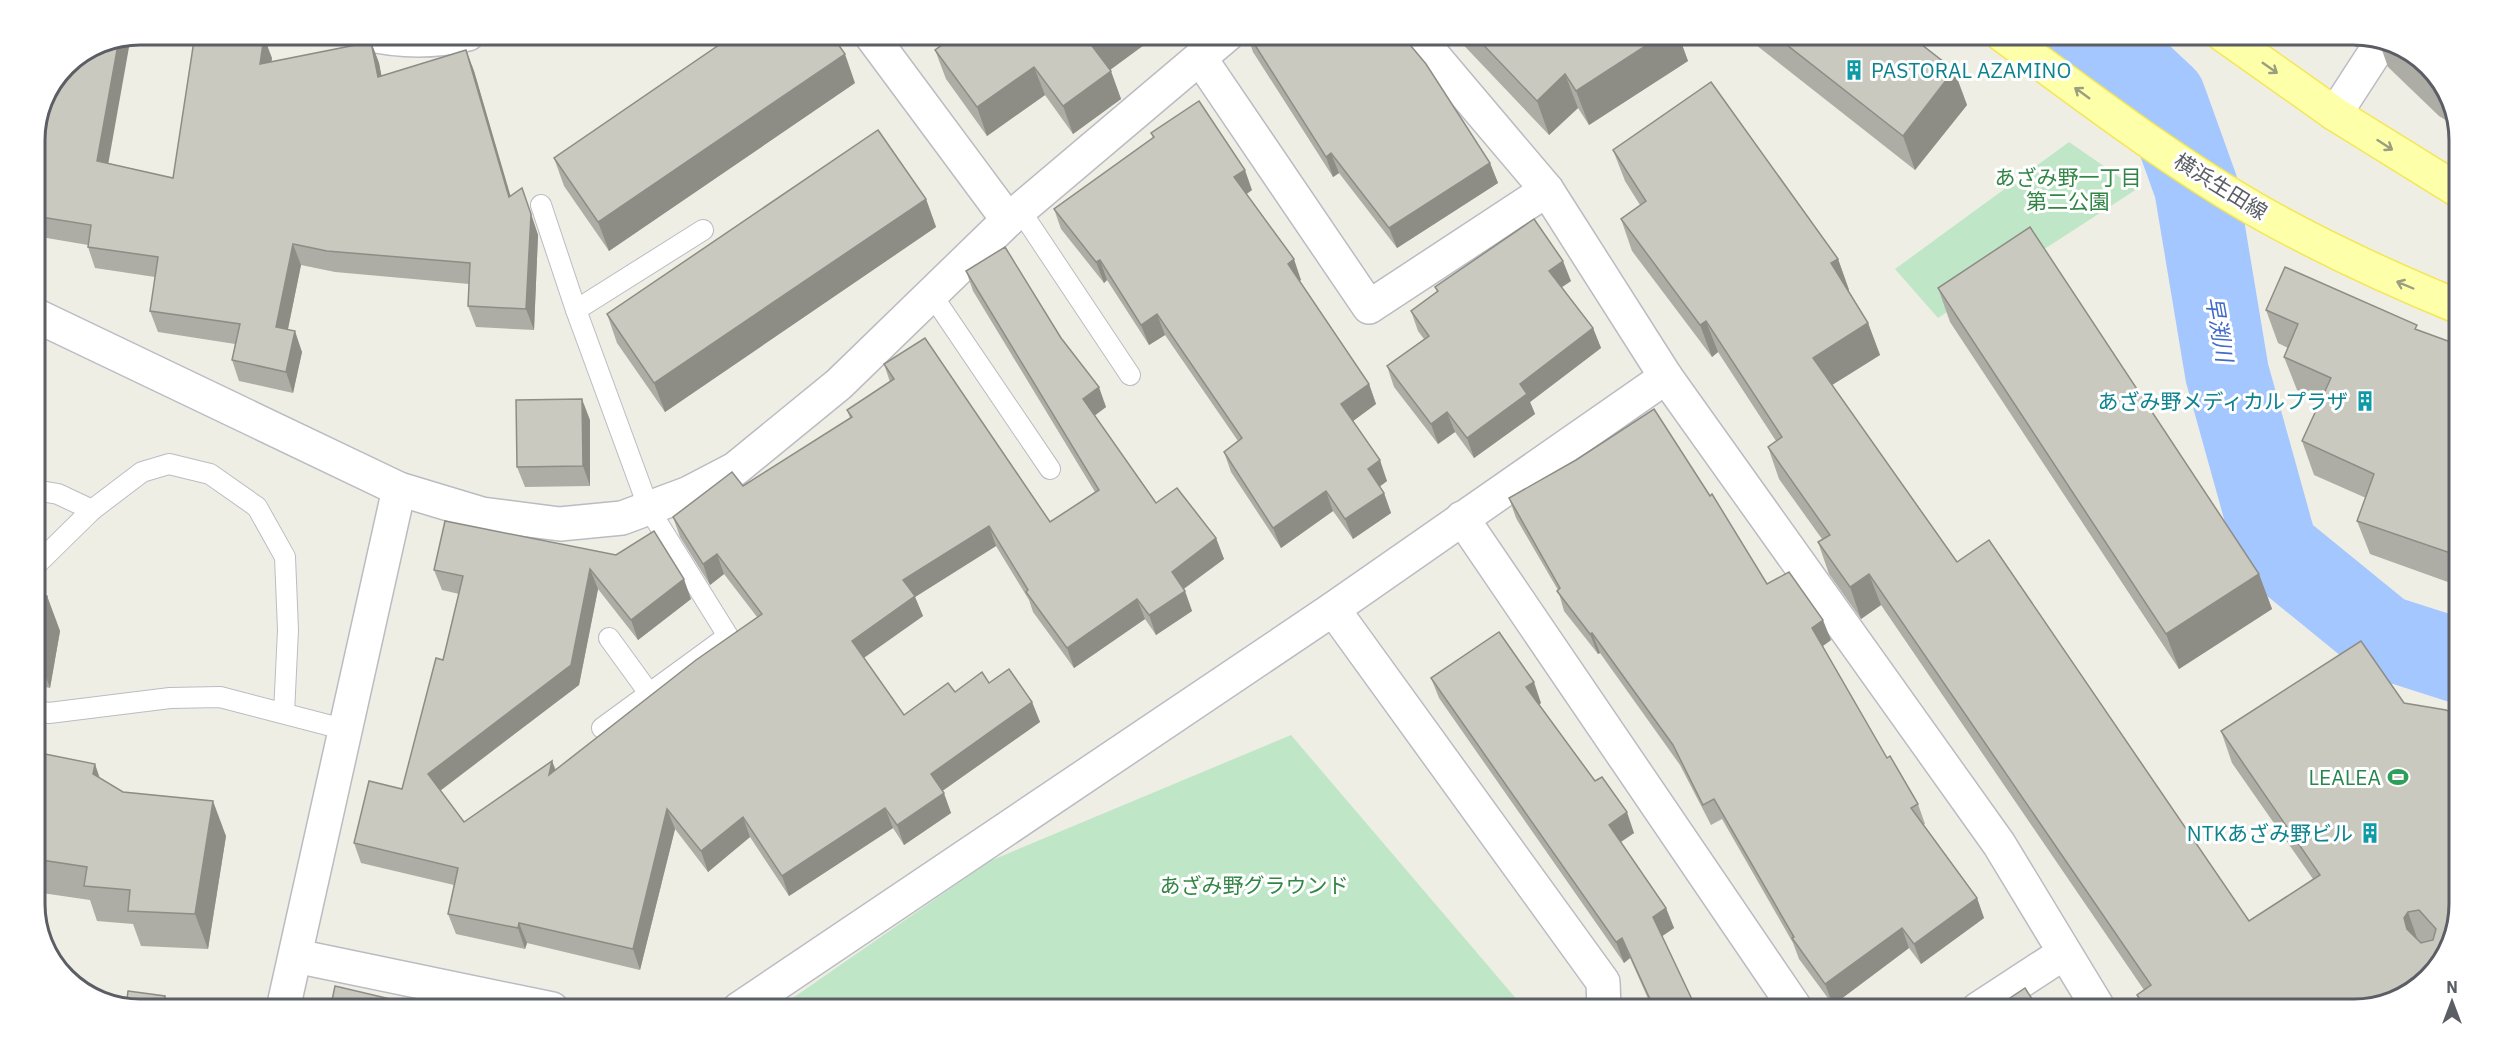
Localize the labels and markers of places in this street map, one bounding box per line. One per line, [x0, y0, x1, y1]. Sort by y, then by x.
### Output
place label: PASTORAL AZAMINO [1871, 56, 2071, 84]
building icon: PASTORAL AZAMINO [1842, 58, 1866, 82]
place label: あざみ野メディカルプラザ [2097, 387, 2348, 415]
building icon: あざみ野メディカルプラザ [2353, 389, 2377, 413]
place label: LEALEA [2309, 763, 2381, 791]
sports icon: LEALEA [2386, 765, 2410, 789]
place label: NTKあざみ野ビル [2187, 819, 2353, 847]
building icon: NTKあざみ野ビル [2358, 821, 2382, 845]

